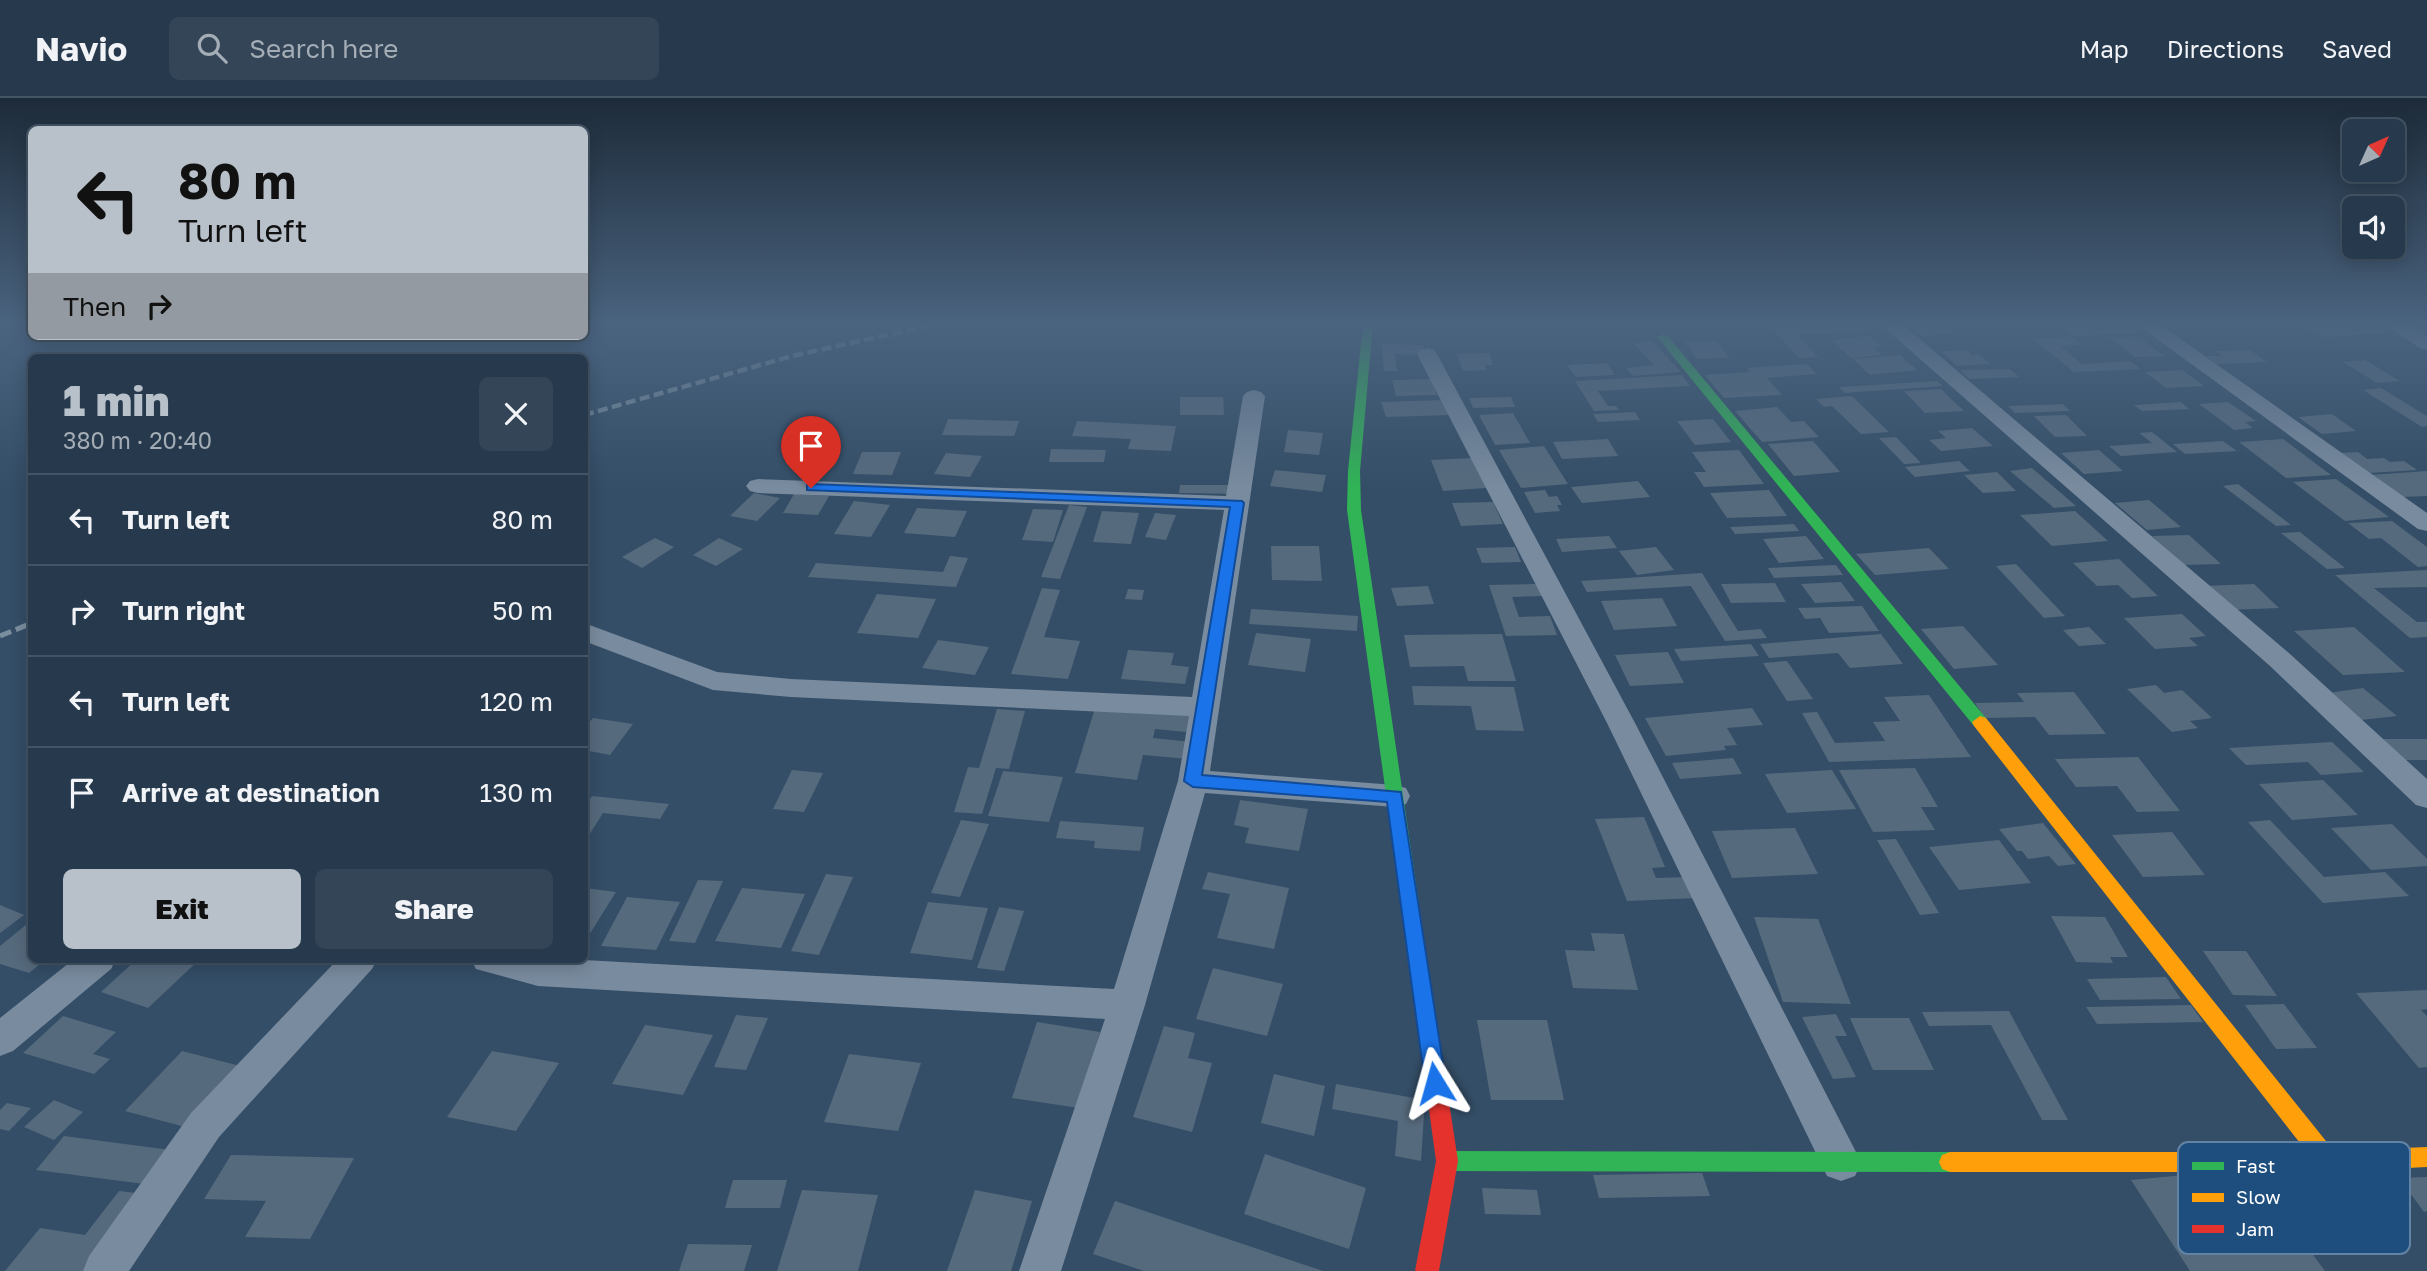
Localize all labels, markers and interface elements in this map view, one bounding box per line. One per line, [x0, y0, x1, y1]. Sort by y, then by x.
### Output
search box [169, 17, 659, 80]
text: Navio [35, 29, 127, 68]
icon: search [193, 29, 231, 67]
text: Search here [249, 33, 398, 64]
text: Map [2080, 34, 2129, 63]
text: Directions [2167, 34, 2284, 63]
text: Saved [2322, 34, 2392, 63]
north arrow [2342, 119, 2404, 182]
map controls [2342, 119, 2405, 259]
text: 80 m [178, 151, 296, 210]
icon: left [63, 154, 154, 245]
button: sound [2342, 196, 2405, 259]
text: Turn left [178, 211, 307, 249]
icon: right [140, 287, 178, 325]
text: Then [63, 291, 126, 322]
text: 1 min [63, 375, 170, 425]
button: close [479, 377, 553, 451]
pin [781, 416, 841, 488]
text: 380 m · 20:40 [63, 426, 212, 454]
icon: arrive [792, 427, 830, 465]
icon: left [63, 501, 101, 539]
text: Turn left [122, 504, 230, 535]
text: 80 m [492, 504, 553, 535]
icon: right [63, 592, 101, 630]
text: Turn right [122, 595, 245, 626]
text: 50 m [492, 595, 553, 626]
icon: left [63, 683, 101, 721]
text: Turn left [122, 686, 230, 717]
text: 120 m [480, 686, 553, 717]
icon: arrive [63, 774, 101, 812]
text: Arrive at destination [122, 777, 380, 808]
text: 130 m [480, 777, 553, 808]
button: Exit [63, 869, 301, 949]
button: Share [315, 869, 553, 949]
position arrow [1398, 1046, 1472, 1120]
legend [2178, 1142, 2410, 1254]
text: Fast [2236, 1154, 2275, 1177]
text: Slow [2236, 1185, 2281, 1208]
text: Jam [2236, 1217, 2274, 1240]

